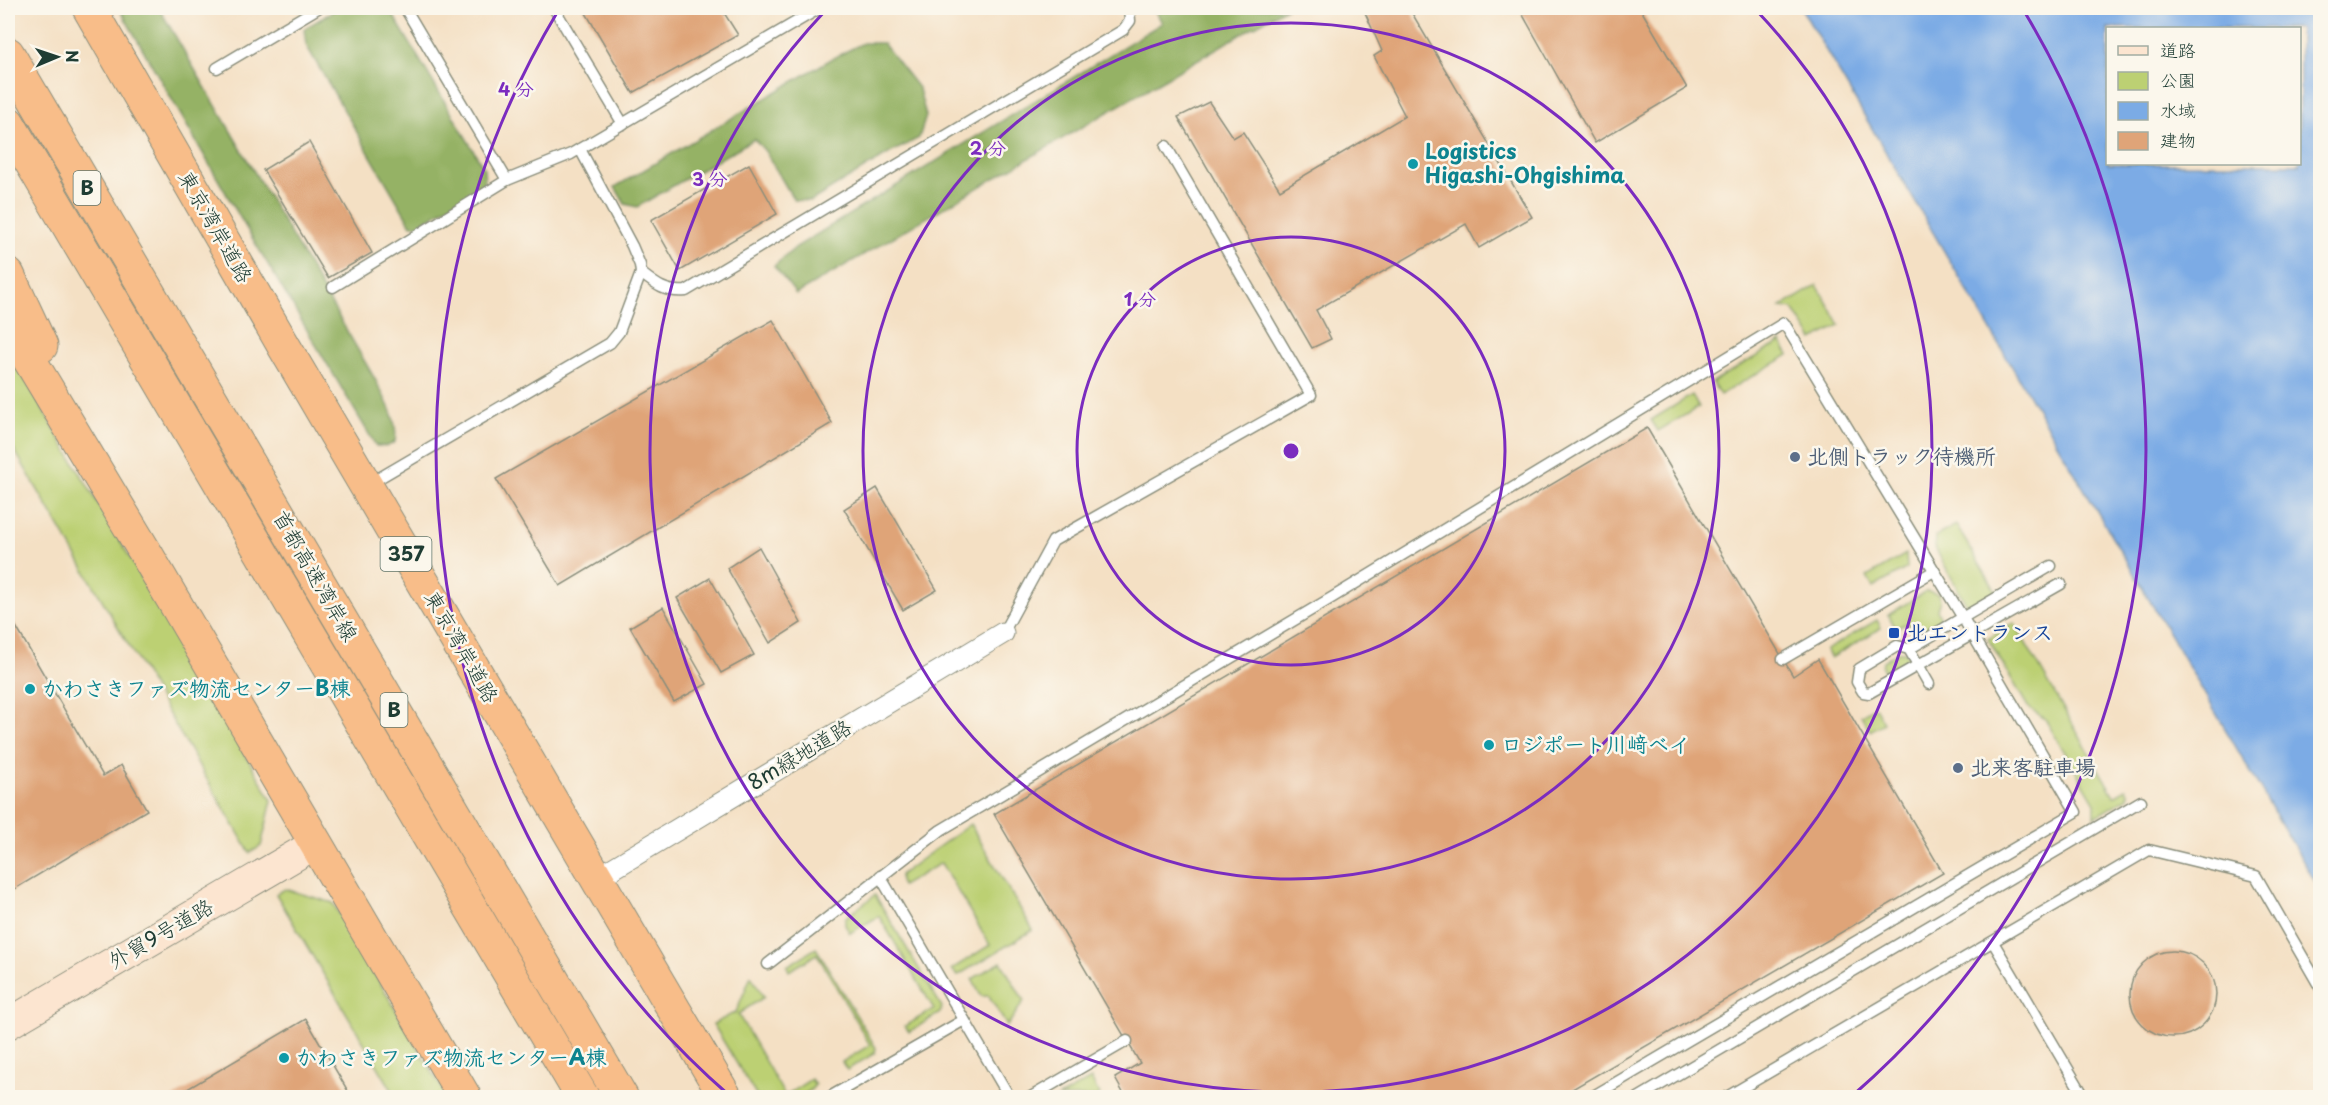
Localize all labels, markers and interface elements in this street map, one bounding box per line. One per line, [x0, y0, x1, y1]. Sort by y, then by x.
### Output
north arrow [27, 27, 87, 87]
legend [2106, 27, 2301, 165]
text: 道路 [2160, 36, 2196, 63]
text: N [61, 50, 85, 63]
text: 公園 [2160, 66, 2196, 93]
text: 4 分 [498, 75, 534, 102]
text: 水域 [2160, 96, 2196, 123]
text: 建物 [2160, 126, 2196, 153]
text: 2 分 [970, 134, 1006, 161]
place label: Logistics Higashi-Ohgishima [1425, 134, 1625, 190]
marker: Logistics Higashi-Ohgishima [1406, 157, 1420, 171]
street label: 東京湾岸道路 [171, 163, 262, 289]
text: 3 分 [692, 165, 728, 192]
road number: B [74, 171, 100, 205]
text: 1 分 [1124, 285, 1156, 312]
place label: 北側トラック待機所 [1807, 439, 1996, 471]
centre of rings [1281, 441, 1301, 461]
marker: 北側トラック待機所 [1788, 450, 1802, 464]
street label: 首都高速湾岸線 [266, 503, 367, 647]
road number: 357 [380, 537, 432, 571]
street label: 東京湾岸道路 [417, 583, 508, 709]
place label: 北エントランス [1906, 615, 2053, 647]
marker: 北エントランス [1887, 626, 1901, 640]
place label: かわさきファズ物流センターB棟 [42, 671, 350, 703]
marker: かわさきファズ物流センターB棟 [23, 682, 37, 696]
road number: B [380, 693, 408, 727]
street label: 8m緑地道路 [741, 710, 857, 797]
place label: ロジポート川﨑ベイ [1501, 727, 1690, 759]
marker: ロジポート川﨑ベイ [1482, 738, 1496, 752]
place label: 北来客駐車場 [1970, 750, 2096, 782]
marker: 北来客駐車場 [1951, 761, 1965, 775]
street label: 外貿9号道路 [101, 889, 219, 975]
place label: かわさきファズ物流センターA棟 [296, 1040, 607, 1072]
marker: かわさきファズ物流センターA棟 [277, 1051, 291, 1065]

